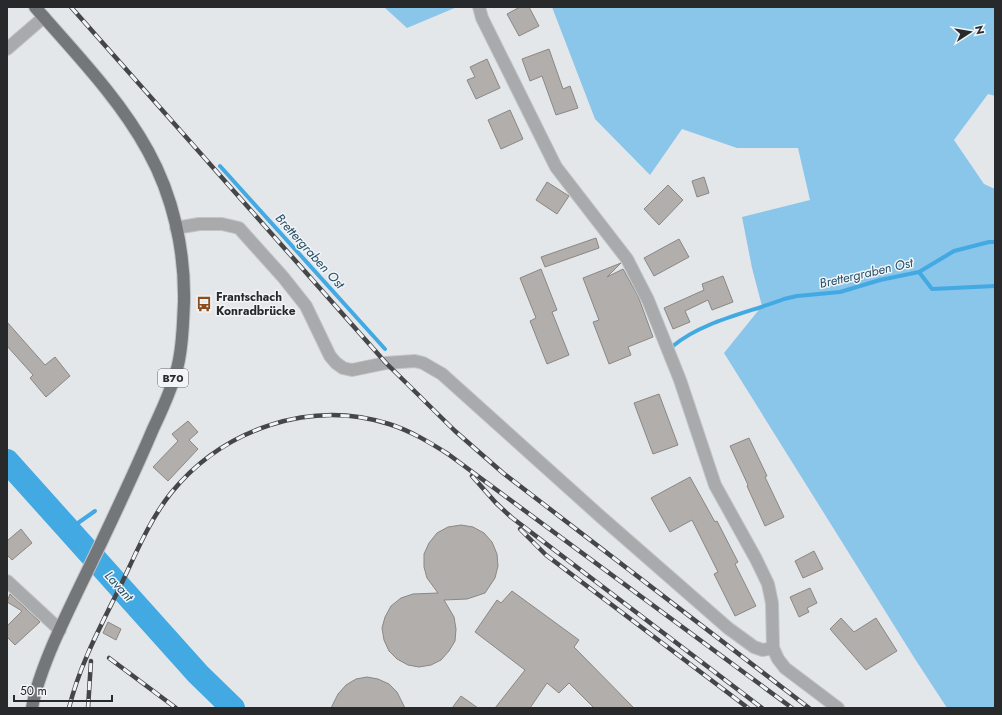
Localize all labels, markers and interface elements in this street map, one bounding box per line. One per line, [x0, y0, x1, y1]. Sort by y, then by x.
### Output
north arrow [950, 12, 990, 52]
text: N [971, 24, 989, 36]
water label: Brettergraben Ost [271, 209, 350, 294]
water label: Brettergraben Ost [817, 253, 916, 293]
place label: Frantschach Konradbrücke [216, 288, 296, 320]
bus stop icon: Frantschach Konradbrücke [195, 295, 213, 313]
road number: B70 [158, 369, 188, 387]
water label: Lavant [100, 567, 138, 606]
scale bar [14, 677, 112, 703]
text: 50 m [20, 682, 47, 700]

